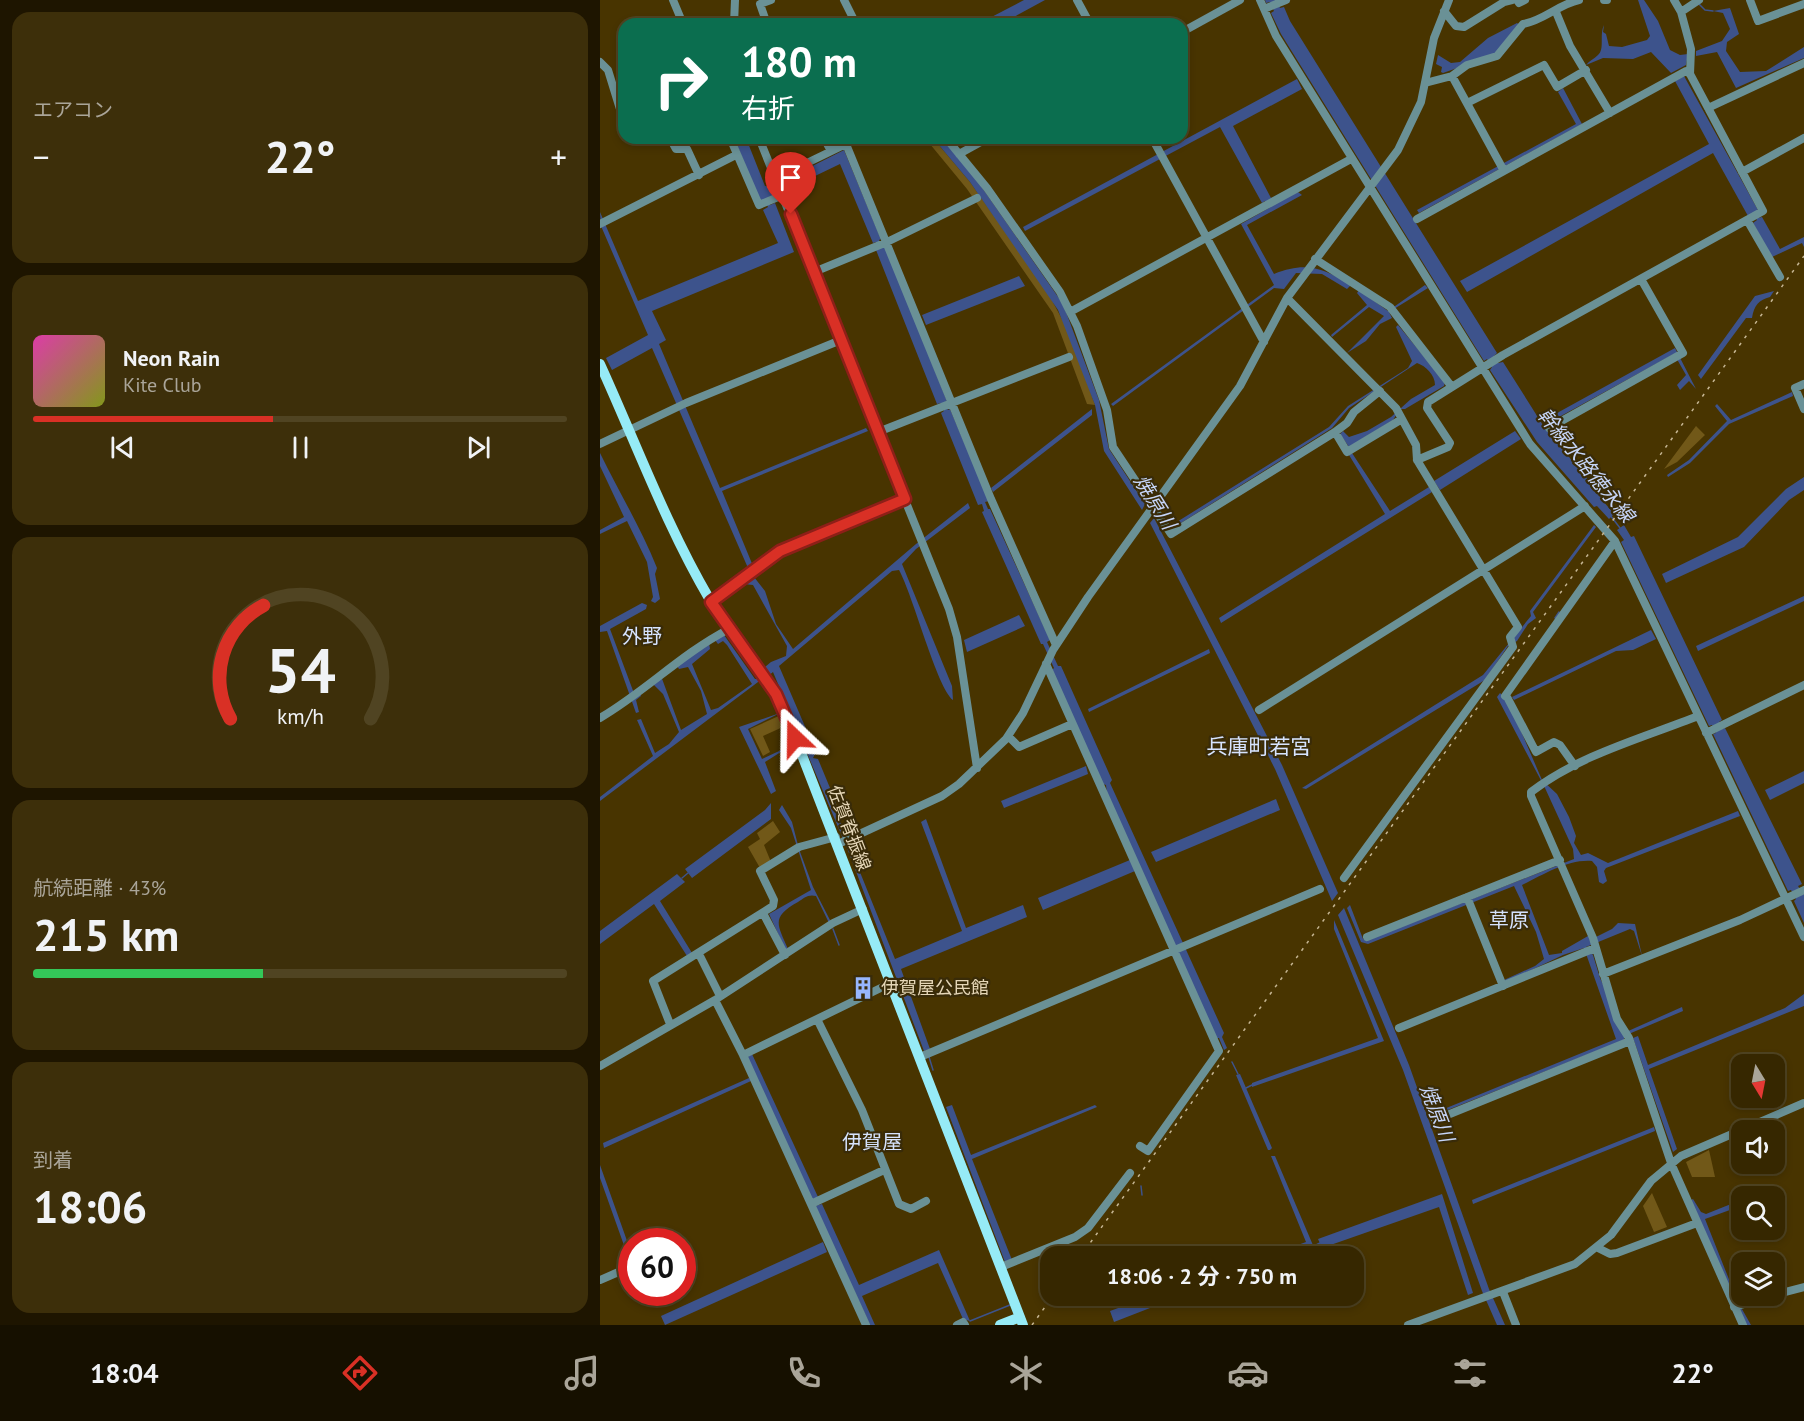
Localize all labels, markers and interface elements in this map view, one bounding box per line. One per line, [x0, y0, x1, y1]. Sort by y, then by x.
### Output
text: 180 m [741, 34, 857, 89]
icon: right [642, 42, 720, 120]
text: 右折 [741, 91, 795, 125]
text: エアコン [33, 97, 113, 123]
text: 22° [265, 127, 335, 185]
text: − [33, 135, 50, 178]
text: + [550, 135, 567, 178]
pin [765, 152, 816, 214]
icon: arrive [774, 161, 807, 194]
text: Neon Rain [123, 344, 220, 372]
text: Kite Club [123, 372, 201, 398]
water label: 幹線水路徳永線 [1532, 402, 1642, 530]
icon: previous [106, 431, 139, 464]
icon: pause [284, 431, 317, 464]
icon: next [462, 431, 495, 464]
water label: 焼原川 [1128, 470, 1183, 536]
district label: 外野 [622, 623, 662, 649]
text: 54 [265, 630, 335, 711]
text: km/h [276, 703, 323, 731]
position arrow [763, 706, 827, 770]
district label: 兵庫町若宮 [1207, 733, 1312, 760]
street label: 佐賀脊振線 [823, 782, 876, 874]
text: 航続距離 · 43% [33, 875, 166, 901]
text: 215 km [33, 905, 179, 963]
district label: 草原 [1489, 907, 1529, 933]
building icon: 伊賀屋公民館 [850, 975, 876, 1001]
place label: 伊賀屋公民館 [881, 976, 989, 999]
north arrow [1731, 1054, 1785, 1108]
map controls [1731, 1054, 1785, 1306]
water label: 焼原川 [1414, 1080, 1461, 1148]
button: sound [1731, 1120, 1785, 1174]
district label: 伊賀屋 [842, 1129, 902, 1155]
text: 到着 [33, 1147, 73, 1173]
text: 18:06 [33, 1177, 147, 1235]
button: search [1731, 1186, 1785, 1240]
speed limit sign: 60 [618, 1228, 696, 1306]
button: layers [1731, 1252, 1785, 1306]
text: 18:06 · 2 分 · 750 m [1107, 1262, 1297, 1290]
icon: directions [339, 1352, 381, 1394]
icon: music [561, 1352, 603, 1394]
icon: phone [783, 1352, 825, 1394]
icon: climate [1005, 1352, 1047, 1394]
icon: car [1227, 1352, 1269, 1394]
icon: filters [1449, 1352, 1491, 1394]
text: 18:04 [90, 1356, 159, 1390]
text: 22° [1671, 1356, 1714, 1390]

